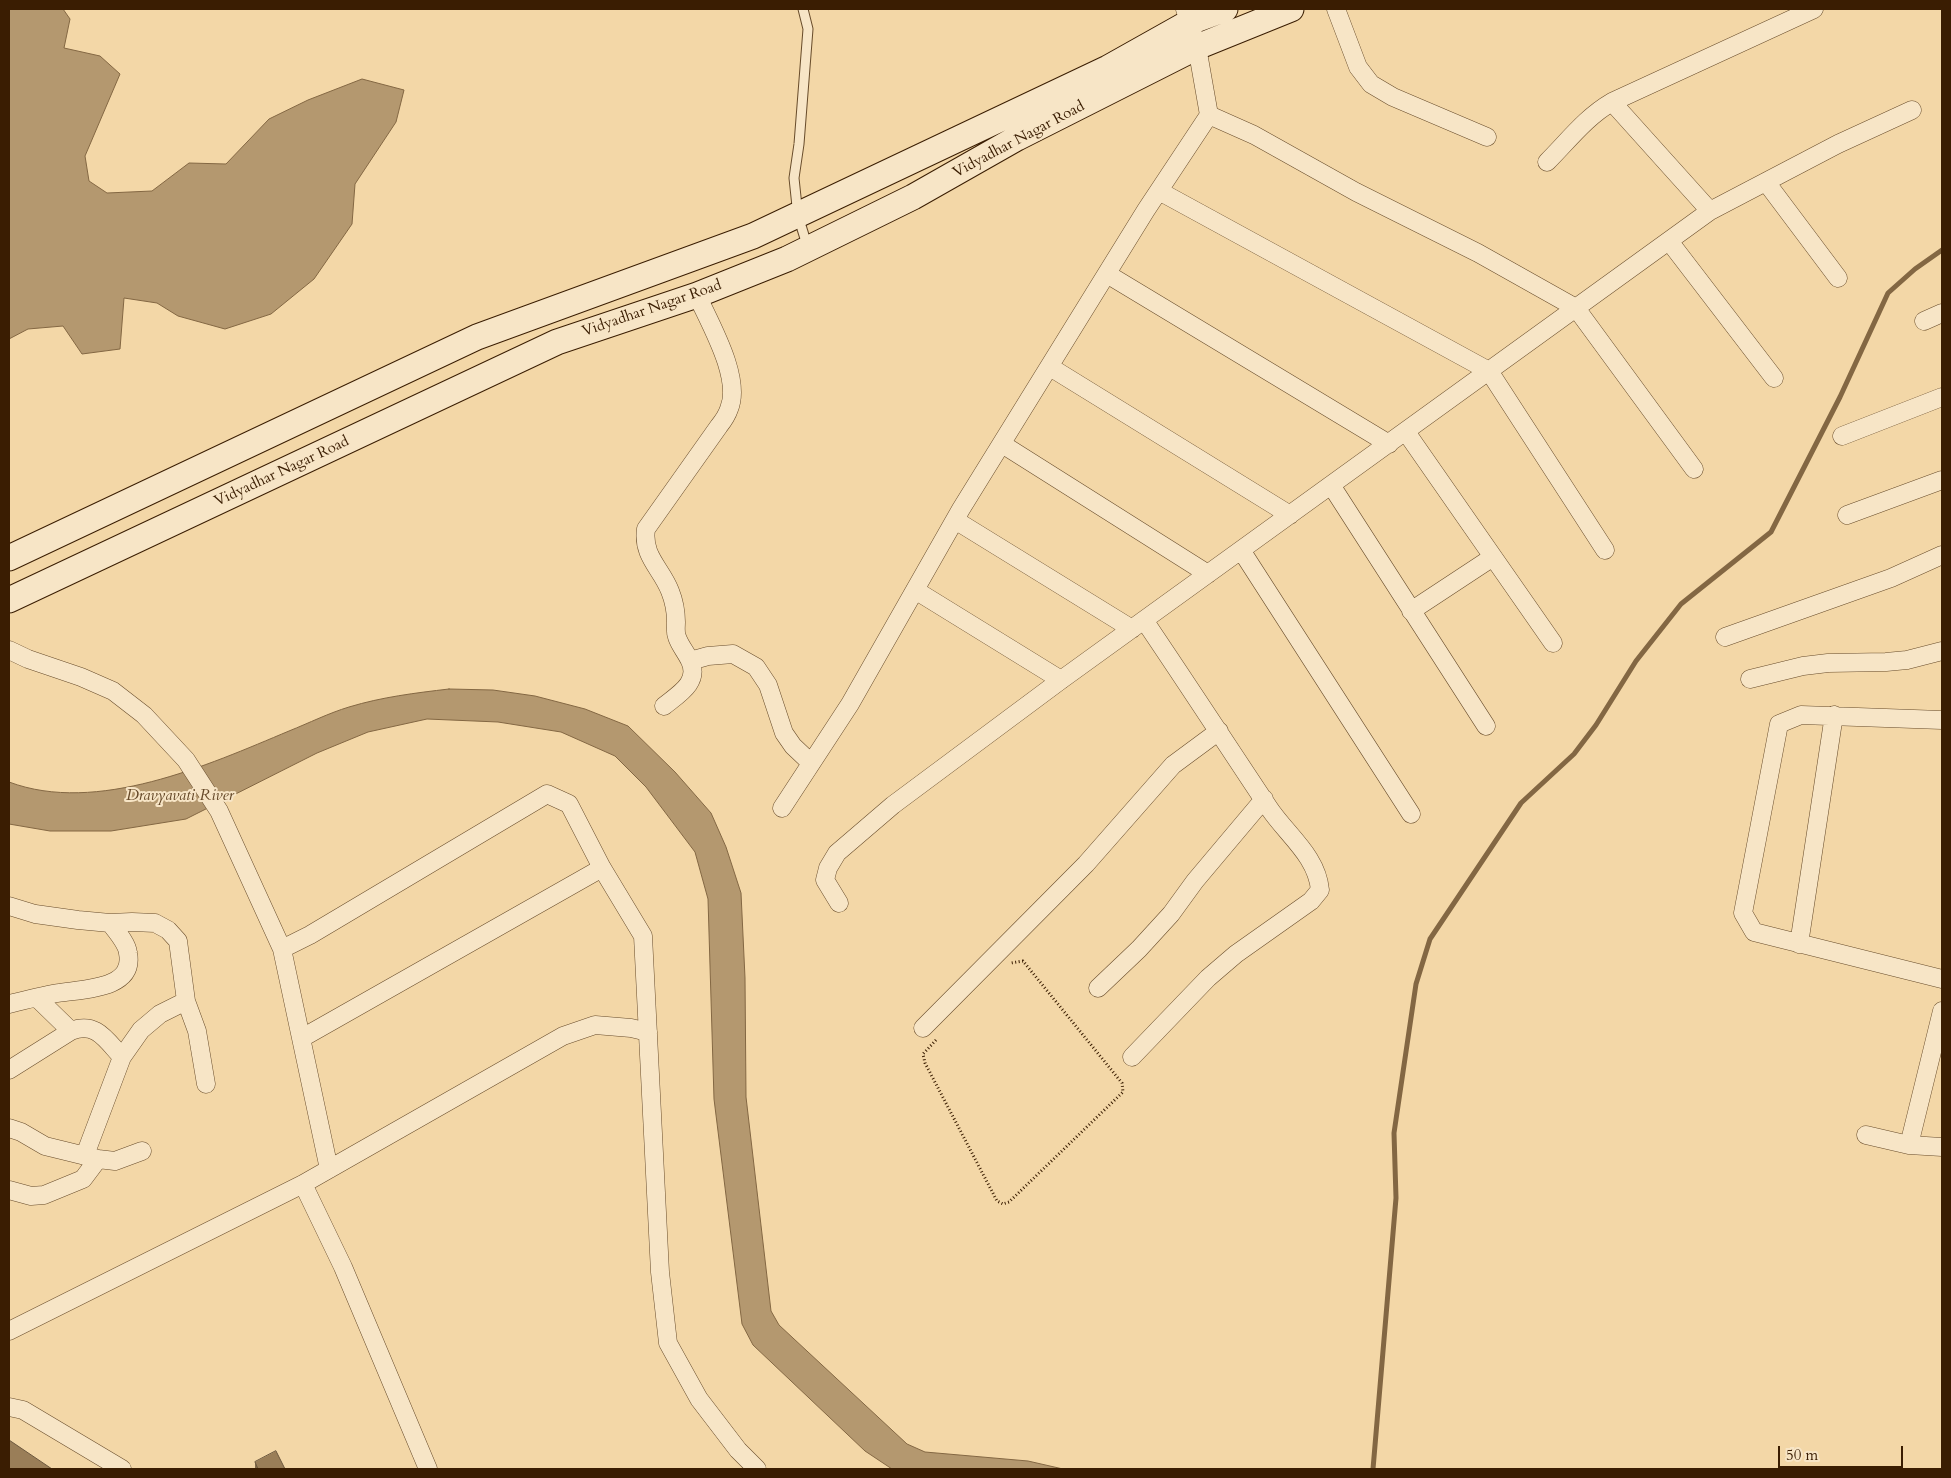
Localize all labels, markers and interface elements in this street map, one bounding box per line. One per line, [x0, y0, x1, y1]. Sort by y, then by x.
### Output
street label: Vidyadhar Nagar Road [950, 98, 1088, 182]
street label: Vidyadhar Nagar Road [580, 277, 724, 341]
street label: Vidyadhar Nagar Road [212, 433, 352, 511]
water label: Dravyavati River [126, 786, 234, 806]
scale bar [1781, 1436, 1906, 1468]
text: 50 m [1786, 1445, 1818, 1465]

